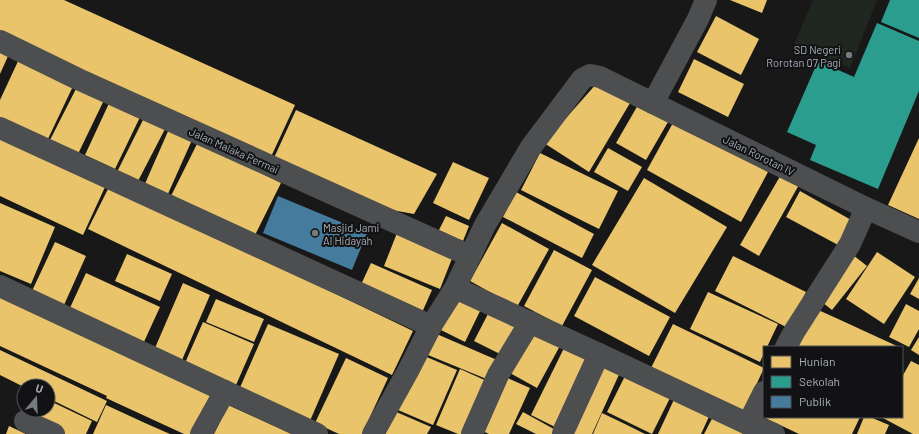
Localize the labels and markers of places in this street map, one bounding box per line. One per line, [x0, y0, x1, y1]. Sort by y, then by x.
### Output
place label: SD Negeri Rorotan 07 Pagi [766, 43, 841, 69]
marker: SD Negeri Rorotan 07 Pagi [844, 50, 854, 60]
place label: Masjid Jami Al Hidayah [323, 221, 380, 247]
marker: Masjid Jami Al Hidayah [310, 228, 320, 238]

